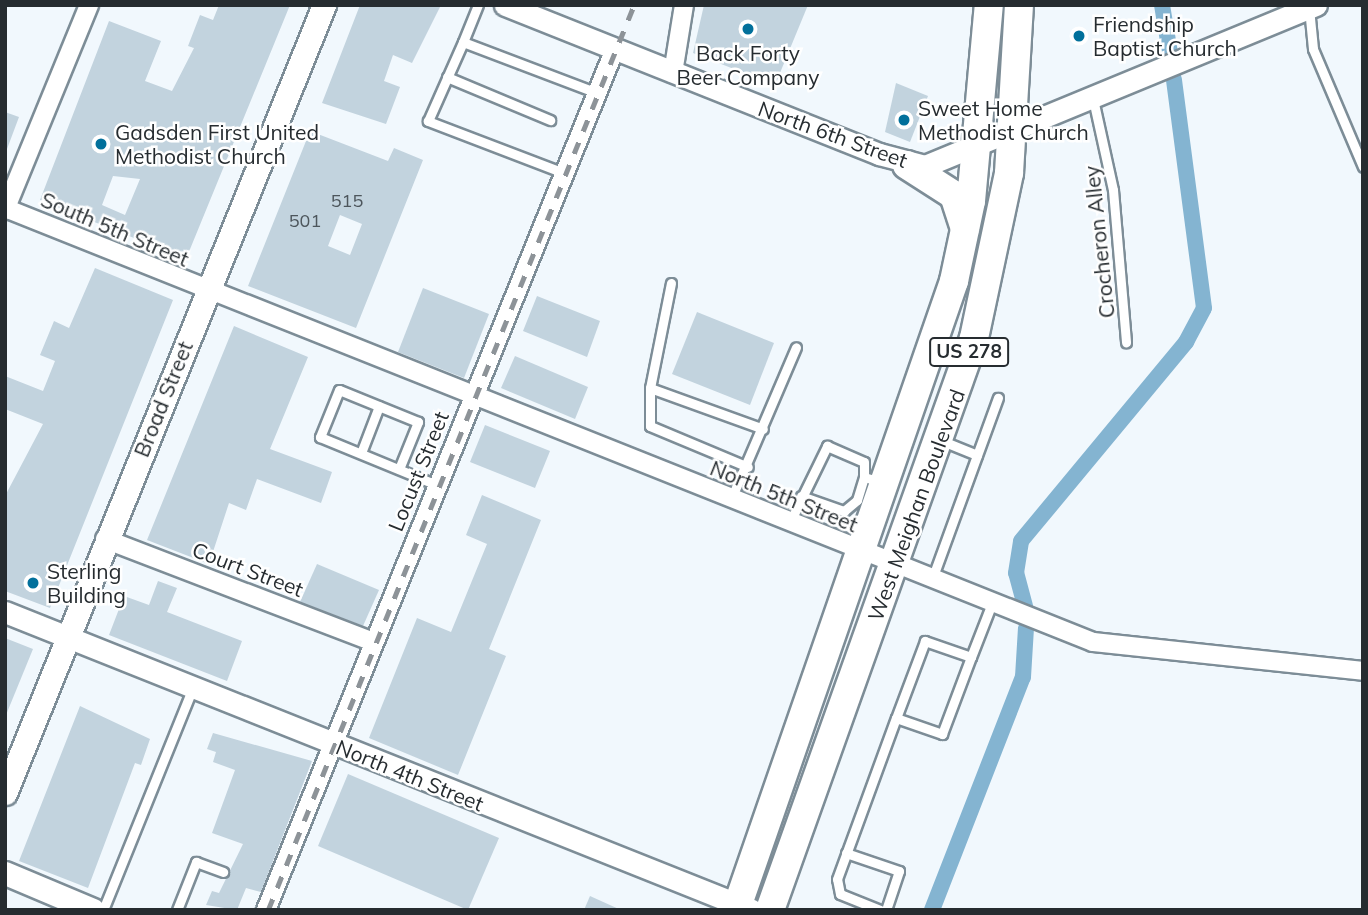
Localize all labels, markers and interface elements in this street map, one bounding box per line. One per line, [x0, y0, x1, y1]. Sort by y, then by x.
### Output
place label: Friendship Baptist Church [1093, 11, 1237, 61]
marker: Back Forty Beer Company [740, 21, 756, 37]
marker: Friendship Baptist Church [1071, 28, 1087, 44]
place label: Back Forty Beer Company [677, 40, 819, 90]
street label: North 6th Street [755, 95, 911, 173]
place label: Sweet Home Methodist Church [918, 95, 1089, 145]
marker: Sweet Home Methodist Church [896, 112, 912, 128]
place label: Gadsden First United Methodist Church [115, 119, 319, 169]
marker: Gadsden First United Methodist Church [93, 136, 109, 152]
street label: Crocheron Alley [1078, 165, 1120, 319]
street label: South 5th Street [37, 187, 193, 271]
house number: 515 [331, 190, 363, 212]
house number: 501 [289, 210, 321, 232]
road number: US 278 [929, 336, 1009, 368]
street label: Broad Street [128, 337, 198, 461]
street label: West Meighan Boulevard [862, 386, 970, 624]
street label: Locust Street [383, 407, 453, 535]
street label: North 5th Street [707, 455, 861, 537]
street label: Court Street [189, 536, 307, 602]
place label: Sterling Building [47, 558, 126, 608]
marker: Sterling Building [25, 575, 41, 591]
street label: North 4th Street [333, 734, 487, 816]

